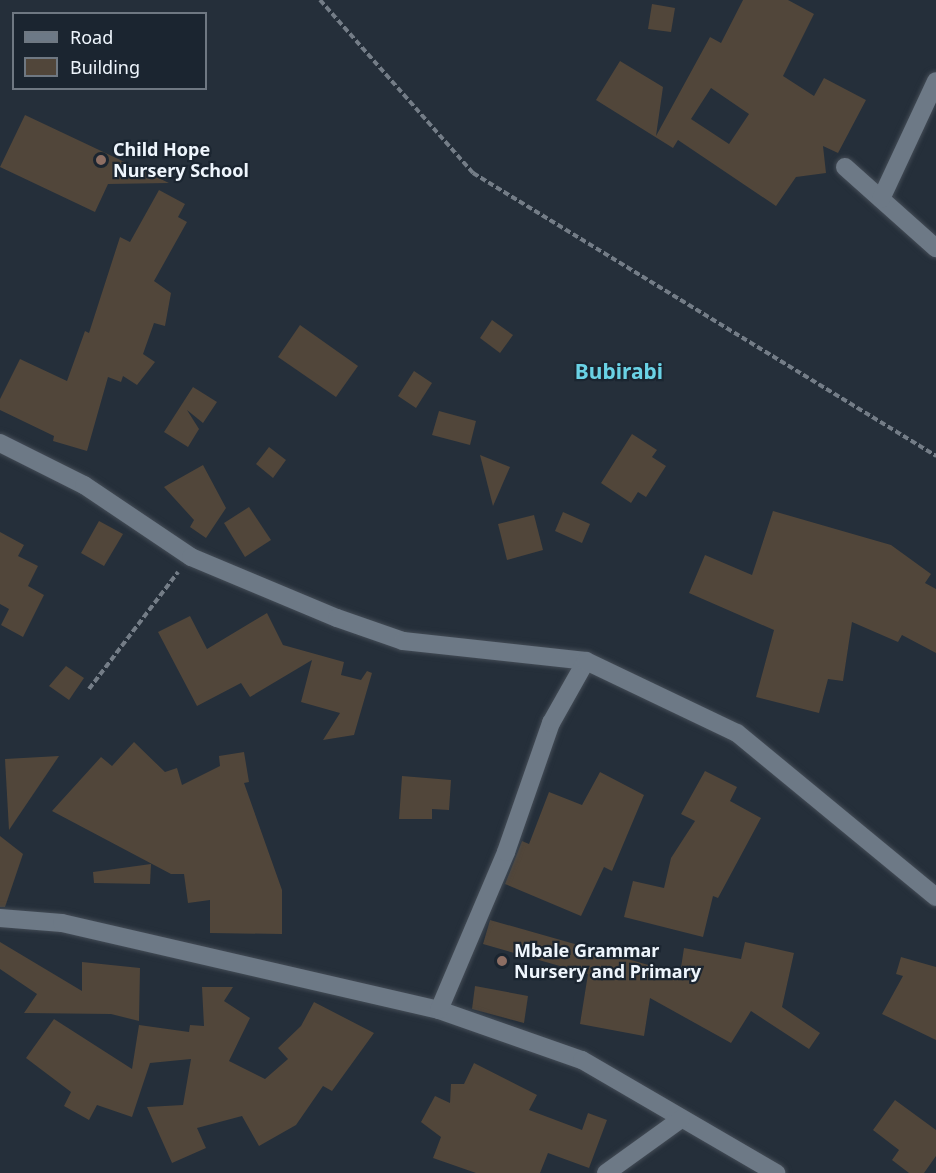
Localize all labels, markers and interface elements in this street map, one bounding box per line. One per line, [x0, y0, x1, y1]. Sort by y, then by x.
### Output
legend [12, 12, 207, 90]
text: Road [70, 25, 113, 49]
text: Building [70, 55, 140, 79]
place label: Child Hope Nursery School [113, 139, 249, 182]
marker: Child Hope Nursery School [94, 153, 108, 167]
district label: Bubirabi [575, 358, 663, 384]
place label: Mbale Grammar Nursery and Primary [514, 940, 701, 982]
marker: Mbale Grammar Nursery and Primary [495, 954, 509, 968]

